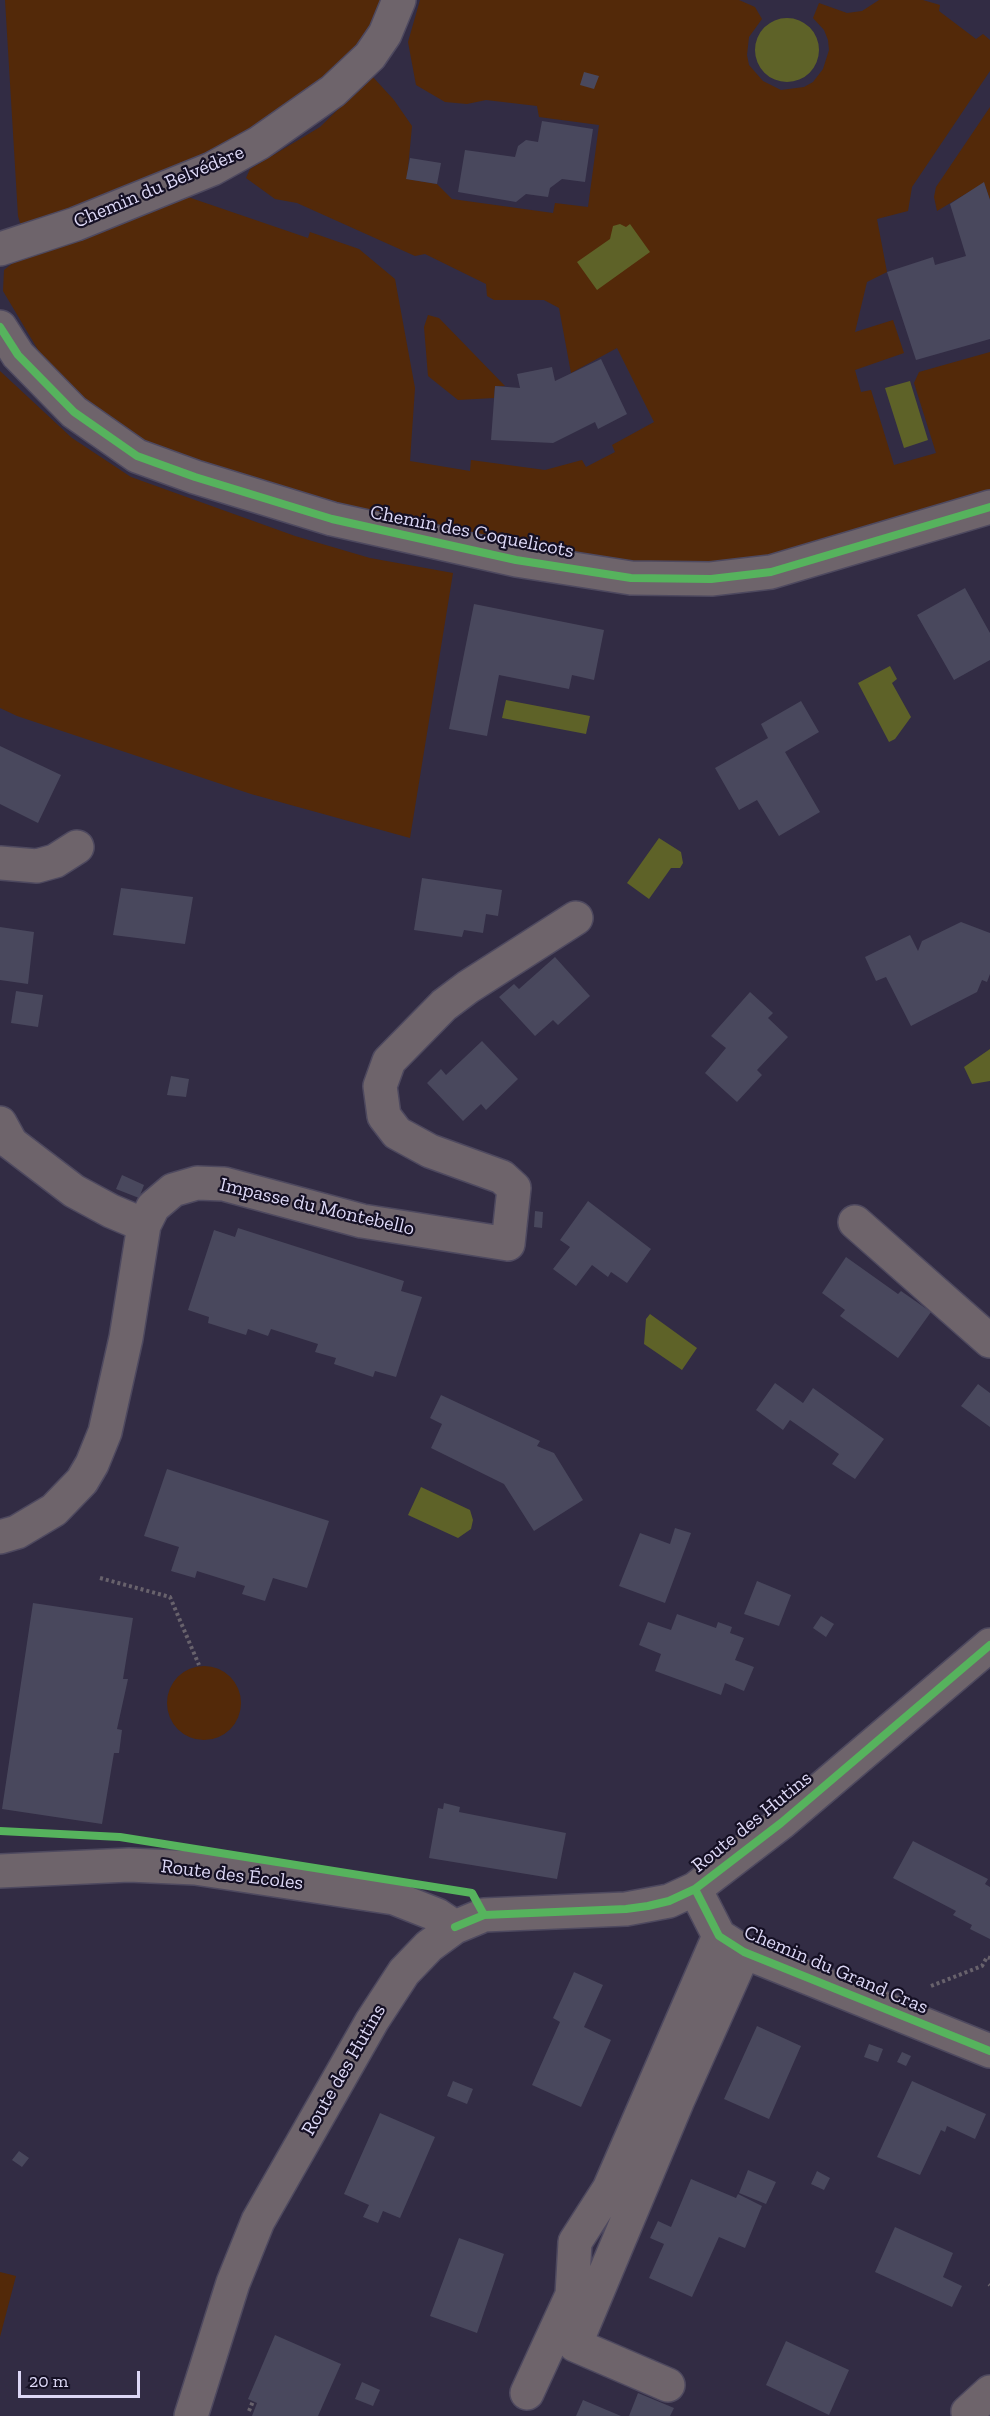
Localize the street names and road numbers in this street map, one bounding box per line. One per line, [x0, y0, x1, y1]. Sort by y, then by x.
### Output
street label: Chemin du Belvédère [70, 140, 248, 234]
street label: Chemin des Coquelicots [368, 500, 576, 564]
street label: Impasse du Montebello [217, 1173, 417, 1241]
street label: Route des Hutins [687, 1766, 817, 1878]
street label: Route des Écoles [159, 1854, 305, 1896]
street label: Chemin du Grand Cras [740, 1920, 932, 2020]
street label: Route des Hutins [297, 2000, 391, 2140]

